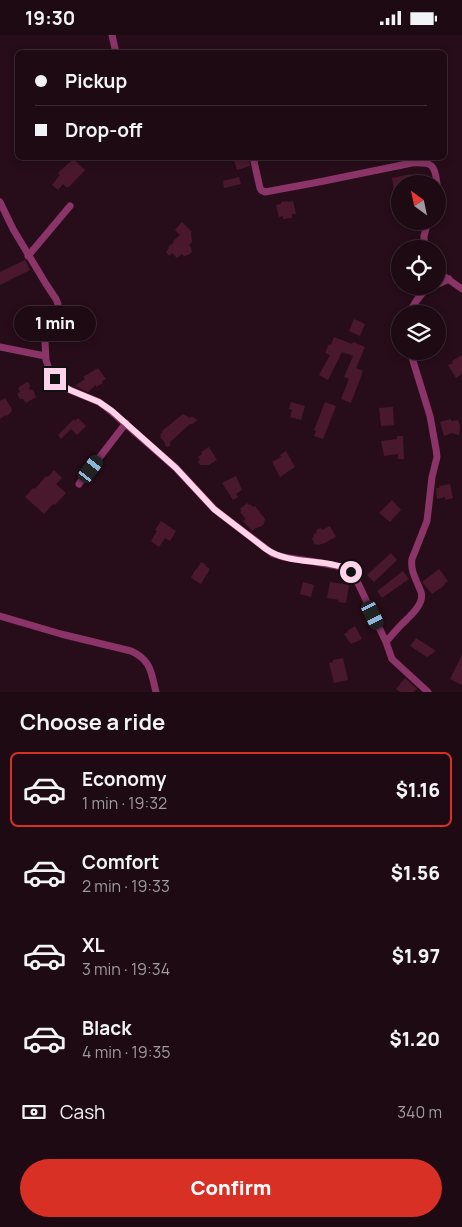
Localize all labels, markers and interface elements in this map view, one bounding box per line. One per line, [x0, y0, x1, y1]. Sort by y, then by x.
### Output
text: 19:30 [25, 5, 75, 31]
text: Pickup [65, 68, 127, 94]
text: Drop-off [65, 117, 142, 143]
north arrow [391, 175, 446, 230]
map controls [391, 175, 446, 360]
button: locate [391, 240, 446, 295]
button: layers [391, 305, 446, 360]
callout: 1 min [14, 307, 96, 341]
text: 1 min [35, 312, 75, 334]
route end [44, 368, 66, 390]
car [75, 453, 106, 485]
route start [340, 561, 362, 583]
car [359, 598, 386, 632]
text: Choose a ride [20, 707, 165, 737]
text: Economy [82, 766, 166, 792]
icon: car [22, 767, 67, 812]
text: $1.16 [396, 777, 440, 803]
text: 1 min · 19:32 [82, 792, 167, 814]
text: Comfort [82, 849, 159, 875]
icon: car [22, 850, 67, 895]
text: $1.56 [391, 860, 440, 886]
text: 2 min · 19:33 [82, 875, 170, 897]
text: XL [82, 932, 105, 958]
icon: car [22, 933, 67, 978]
text: $1.97 [392, 943, 440, 969]
text: 3 min · 19:34 [82, 958, 170, 980]
text: Black [82, 1015, 131, 1041]
icon: car [22, 1016, 67, 1061]
text: $1.20 [390, 1026, 440, 1052]
text: 4 min · 19:35 [82, 1041, 171, 1063]
icon: cash [20, 1098, 48, 1126]
text: Cash [60, 1099, 105, 1125]
text: 340 m [397, 1101, 442, 1123]
button: Confirm [20, 1159, 442, 1217]

